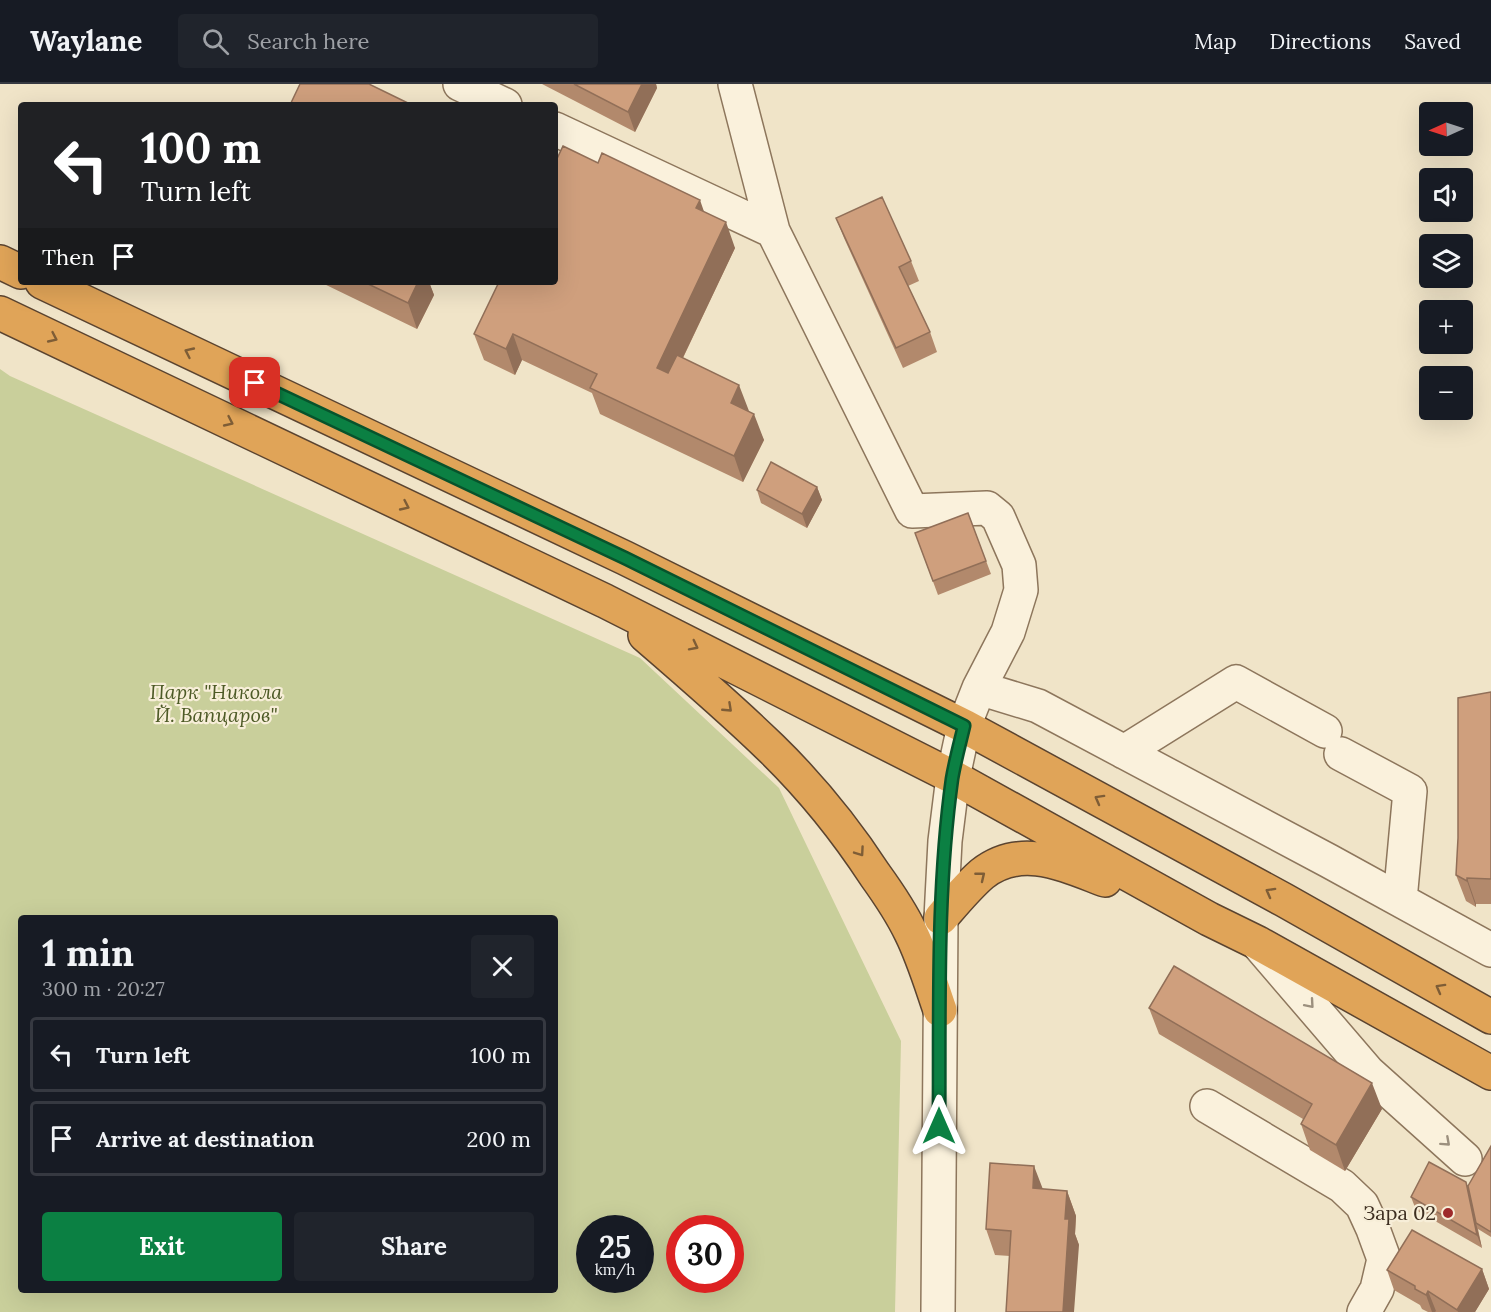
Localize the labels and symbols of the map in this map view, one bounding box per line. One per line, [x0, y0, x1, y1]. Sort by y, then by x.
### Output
north arrow [1419, 102, 1473, 156]
one-way arrow [46, 331, 57, 343]
one-way arrow [184, 347, 195, 359]
pin [229, 357, 280, 408]
one-way arrow [222, 414, 233, 426]
one-way arrow [398, 498, 409, 510]
one-way arrow [687, 639, 698, 650]
park label: Парк "Никола Й. Вапцаров" [150, 679, 282, 727]
one-way arrow [721, 701, 732, 712]
one-way arrow [1094, 795, 1105, 806]
one-way arrow [853, 845, 864, 856]
one-way arrow [975, 872, 986, 883]
one-way arrow [1266, 888, 1276, 899]
one-way arrow [1436, 984, 1446, 995]
one-way arrow [1303, 997, 1314, 1008]
position arrow [907, 1094, 971, 1158]
one-way arrow [1440, 1135, 1450, 1146]
place label: Зара 02 [1363, 1200, 1436, 1225]
marker: Зара 02 [1441, 1206, 1455, 1220]
speed limit sign: 30 [666, 1215, 744, 1293]

